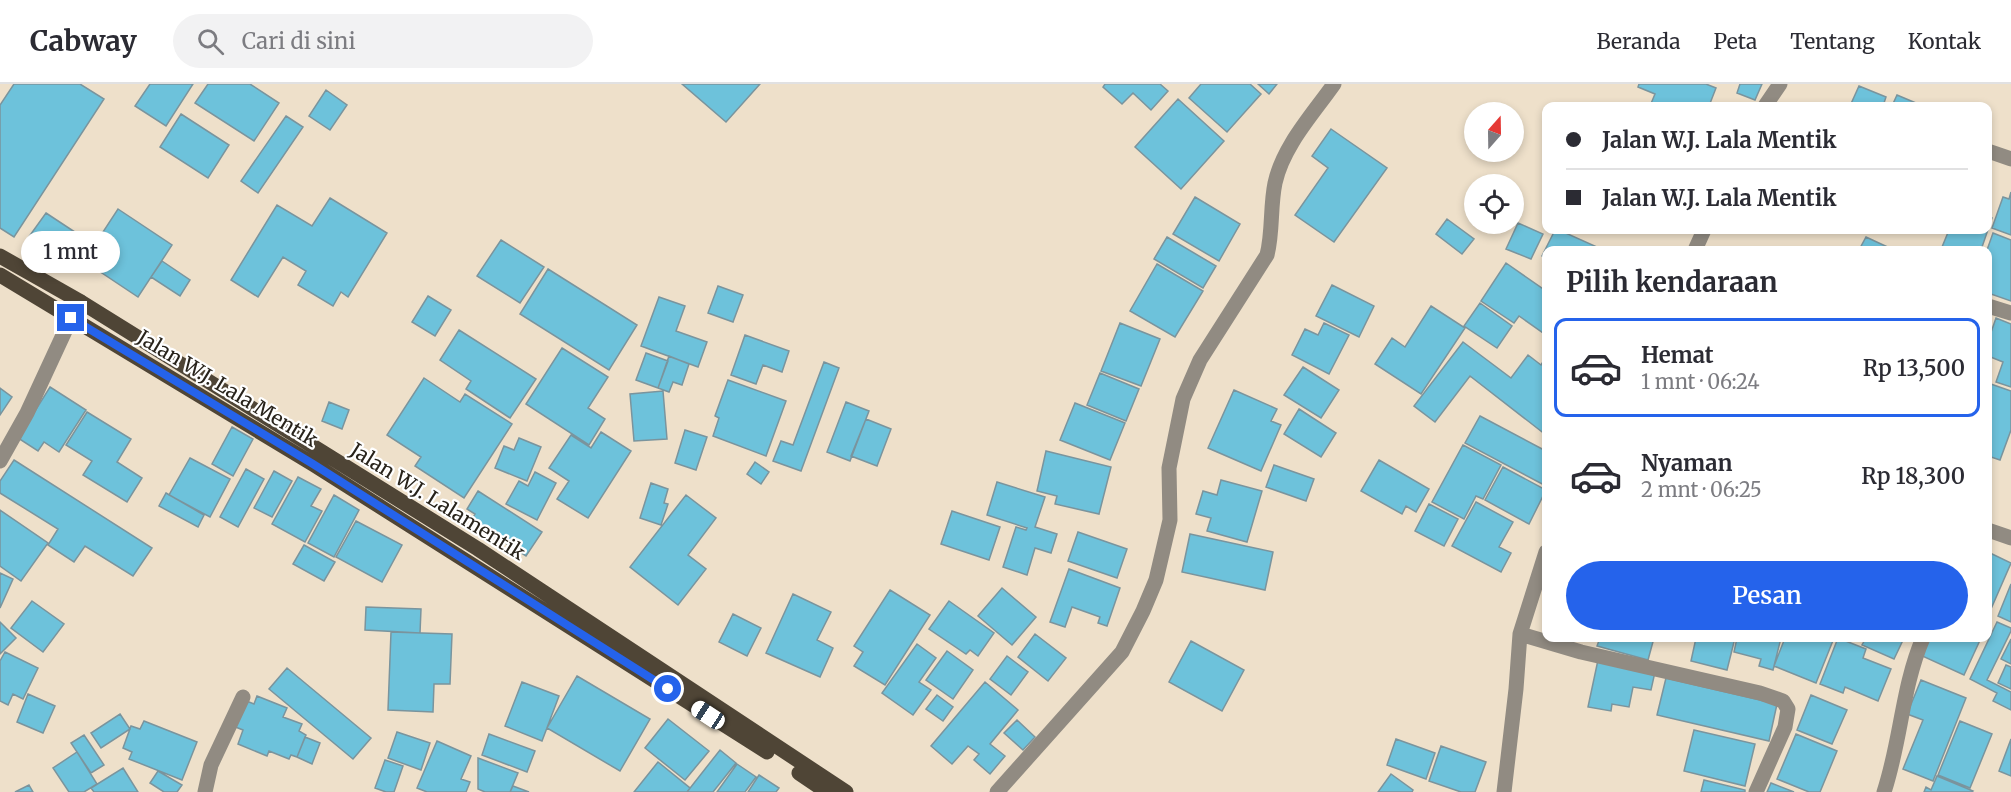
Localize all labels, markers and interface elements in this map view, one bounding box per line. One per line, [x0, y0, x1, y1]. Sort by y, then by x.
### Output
search box [173, 14, 593, 68]
text: Cabway [30, 23, 137, 59]
icon: search [194, 25, 227, 58]
text: Cari di sini [242, 27, 356, 55]
text: Beranda [1596, 28, 1680, 55]
text: Peta [1713, 28, 1757, 55]
text: Tentang [1790, 28, 1875, 55]
text: Kontak [1908, 28, 1981, 55]
north arrow [1464, 102, 1524, 162]
map controls [1464, 102, 1524, 234]
text: Jalan W.J. Lala Mentik [1602, 126, 1836, 154]
button: locate [1464, 174, 1524, 234]
text: Jalan W.J. Lala Mentik [1602, 184, 1836, 212]
callout: 1 mnt [22, 231, 121, 273]
text: 1 mnt [43, 239, 98, 264]
text: Pilih kendaraan [1566, 265, 1778, 299]
route end [57, 304, 84, 331]
street label: Jalan W.J. Lala Mentik [132, 324, 323, 452]
icon: car [1569, 341, 1623, 395]
text: Hemat [1641, 341, 1714, 369]
text: Rp 13,500 [1863, 354, 1965, 382]
text: 1 mnt · 06:24 [1641, 369, 1760, 394]
street label: Jalan W.J. Lalamentik [345, 436, 530, 565]
icon: car [1569, 449, 1623, 503]
text: Nyaman [1641, 449, 1732, 477]
text: Rp 18,300 [1861, 462, 1965, 490]
text: 2 mnt · 06:25 [1641, 477, 1762, 502]
button: Pesan [1566, 561, 1968, 630]
route start [654, 675, 681, 702]
car [688, 698, 728, 732]

